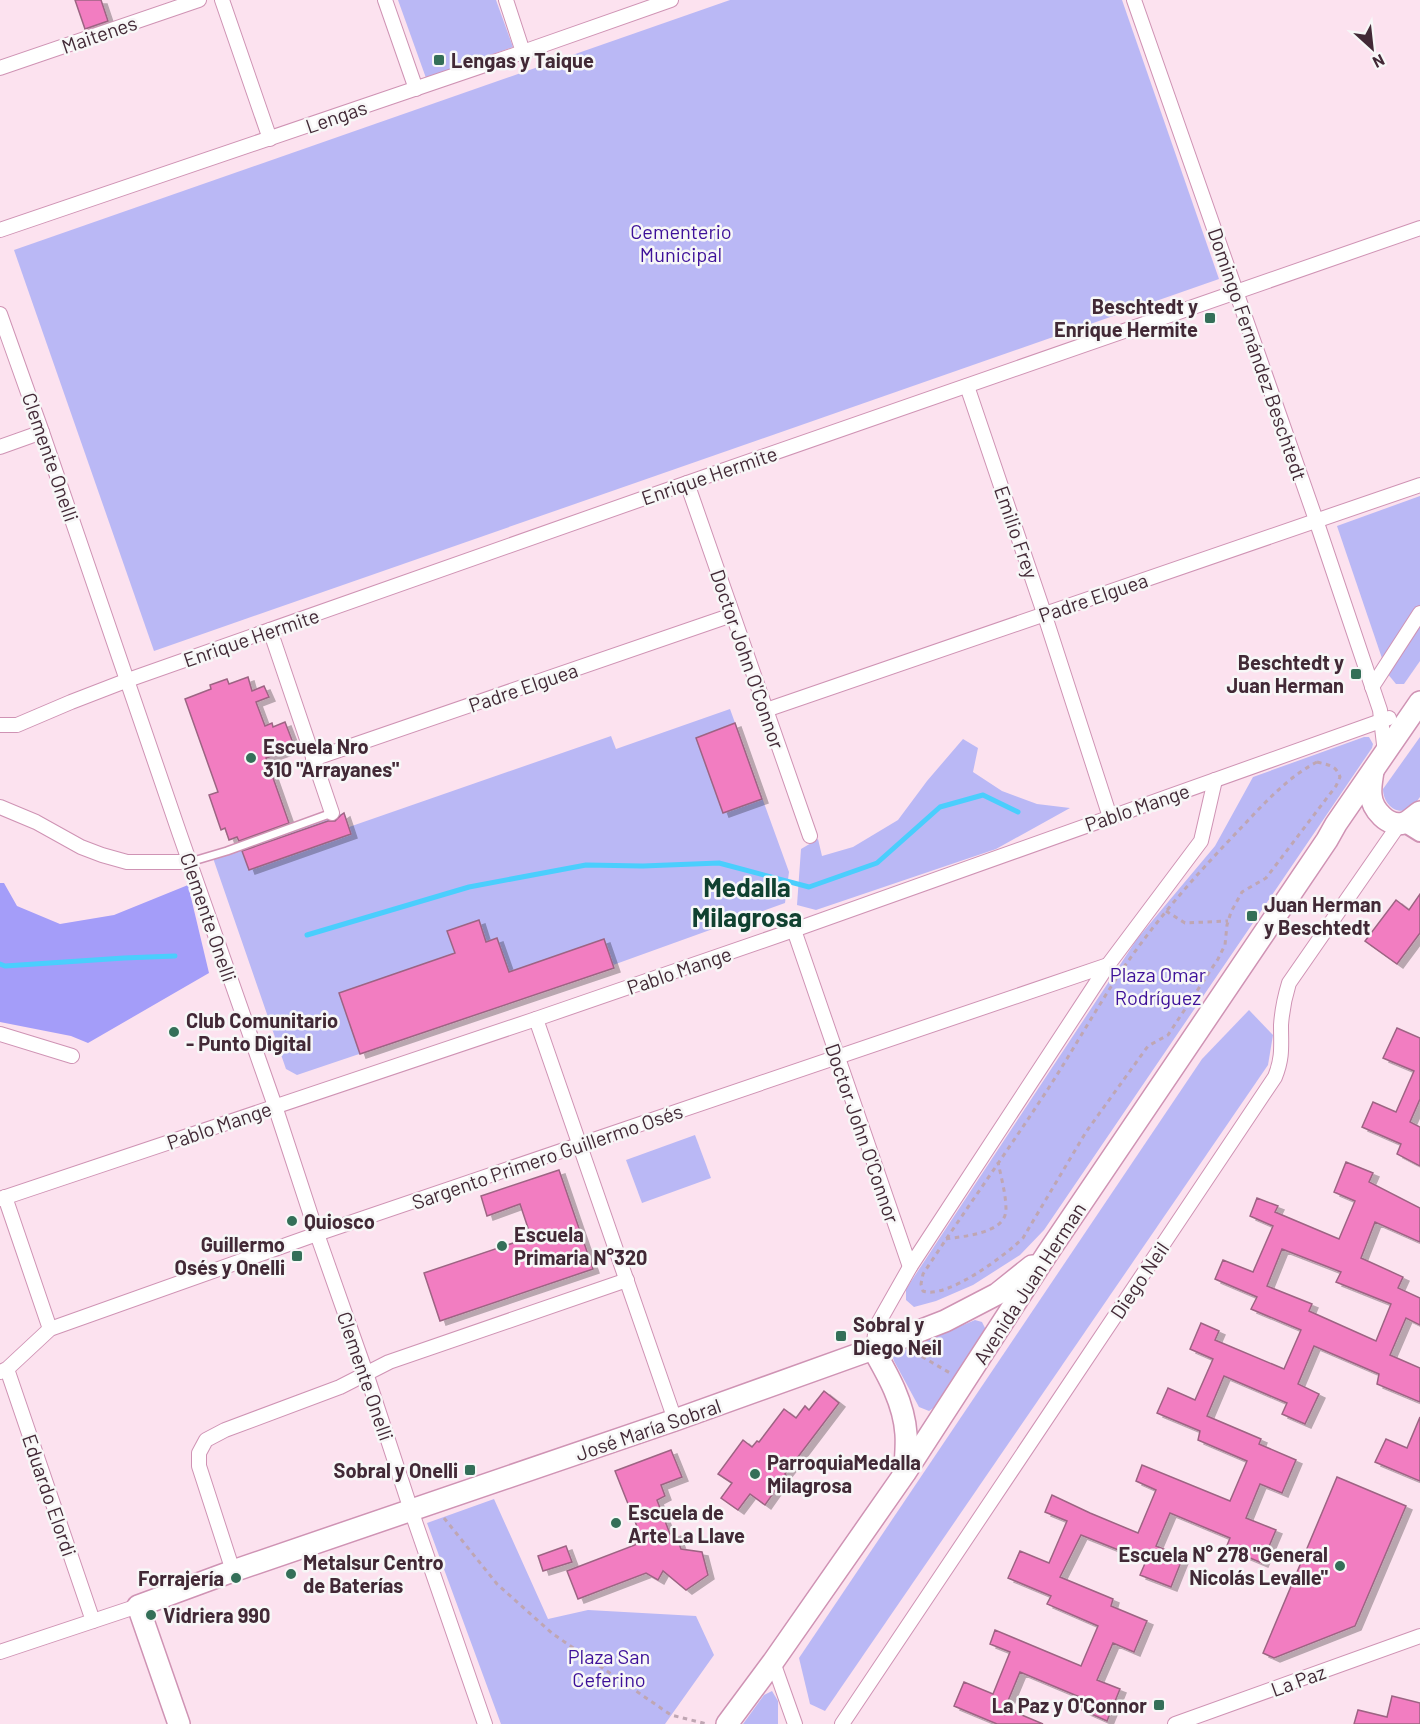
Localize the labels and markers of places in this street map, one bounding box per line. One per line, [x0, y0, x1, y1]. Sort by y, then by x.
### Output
place label: Lengas y Taique [451, 48, 594, 72]
marker: Lengas y Taique [432, 53, 446, 67]
place label: Beschtedt y Enrique Hermite [1054, 294, 1198, 341]
marker: Beschtedt y Enrique Hermite [1203, 311, 1217, 325]
place label: Beschtedt y Juan Herman [1227, 650, 1344, 697]
marker: Beschtedt y Juan Herman [1349, 667, 1363, 681]
place label: Escuela Nro 310 "Arrayanes" [263, 734, 399, 781]
marker: Escuela Nro 310 "Arrayanes" [244, 751, 258, 765]
place label: Juan Herman y Beschtedt [1264, 892, 1381, 939]
marker: Juan Herman y Beschtedt [1245, 909, 1259, 923]
place label: Club Comunitario - Punto Digital [186, 1008, 338, 1055]
marker: Club Comunitario - Punto Digital [167, 1025, 181, 1039]
place label: Quiosco [304, 1209, 375, 1233]
marker: Quiosco [285, 1214, 299, 1228]
place label: Escuela Primaria N°320 [514, 1222, 648, 1269]
place label: Guillermo Osés y Onelli [175, 1232, 285, 1279]
marker: Escuela Primaria N°320 [495, 1239, 509, 1253]
marker: Guillermo Osés y Onelli [290, 1249, 304, 1263]
place label: Sobral y Diego Neil [853, 1312, 942, 1359]
marker: Sobral y Diego Neil [834, 1329, 848, 1343]
place label: ParroquiaMedalla Milagrosa [767, 1450, 921, 1497]
place label: Sobral y Onelli [334, 1458, 458, 1482]
marker: Sobral y Onelli [463, 1463, 477, 1477]
marker: ParroquiaMedalla Milagrosa [748, 1467, 762, 1481]
place label: Escuela de Arte La Llave [628, 1500, 745, 1547]
marker: Escuela de Arte La Llave [609, 1516, 623, 1530]
place label: Escuela N° 278 "General Nicolás Levalle" [1118, 1542, 1328, 1589]
place label: Metalsur Centro de Baterías [303, 1550, 444, 1597]
marker: Escuela N° 278 "General Nicolás Levalle" [1333, 1559, 1347, 1573]
place label: Forrajería [138, 1566, 224, 1590]
marker: Metalsur Centro de Baterías [284, 1567, 298, 1581]
marker: Forrajería [229, 1571, 243, 1585]
place label: Vidriera 990 [163, 1603, 270, 1627]
marker: Vidriera 990 [144, 1608, 158, 1622]
place label: La Paz y O'Connor [992, 1693, 1147, 1717]
marker: La Paz y O'Connor [1152, 1698, 1166, 1712]

